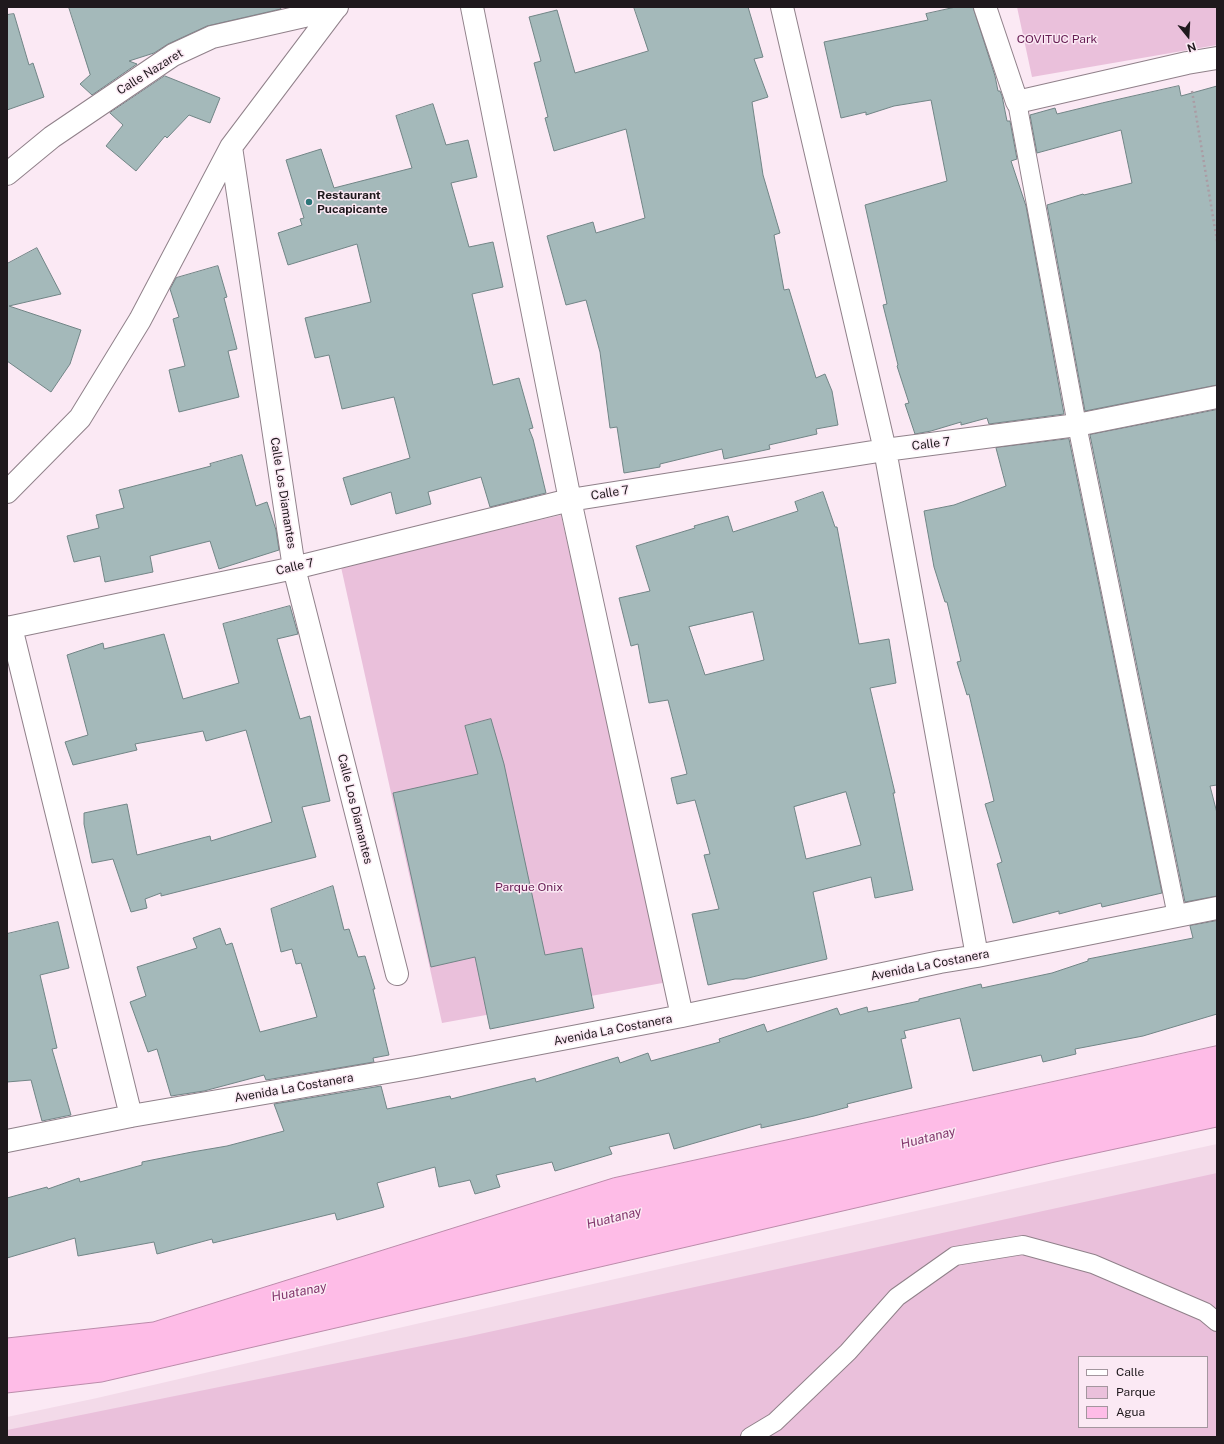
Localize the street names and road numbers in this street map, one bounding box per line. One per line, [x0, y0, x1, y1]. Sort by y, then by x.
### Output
street label: Calle Nazaret [114, 46, 186, 98]
street label: Calle 7 [911, 435, 951, 453]
street label: Calle Los Diamantes [267, 436, 299, 550]
street label: Calle 7 [590, 483, 630, 503]
street label: Calle 7 [275, 556, 315, 578]
street label: Calle Los Diamantes [334, 753, 376, 865]
street label: Avenida La Costanera [870, 946, 990, 984]
street label: Avenida La Costanera [553, 1011, 673, 1049]
street label: Avenida La Costanera [233, 1070, 355, 1106]

